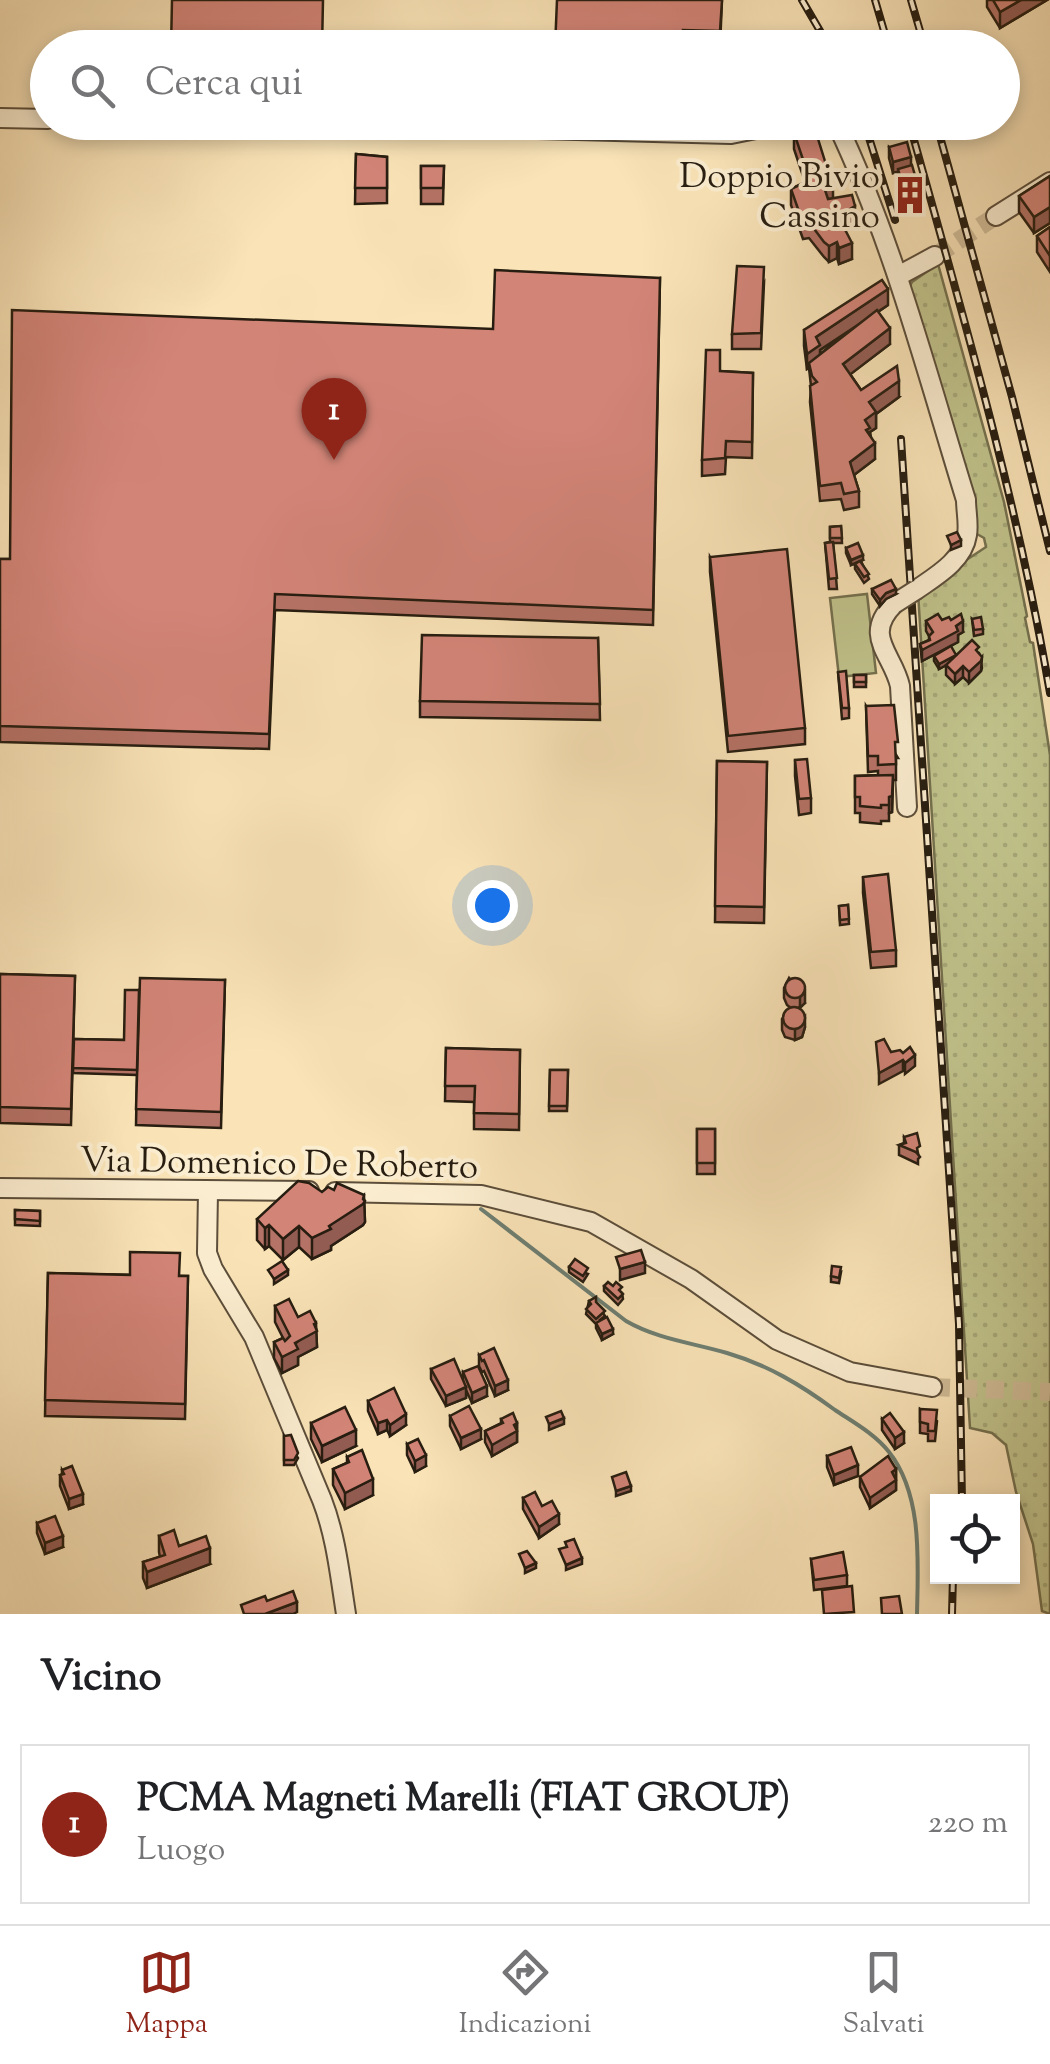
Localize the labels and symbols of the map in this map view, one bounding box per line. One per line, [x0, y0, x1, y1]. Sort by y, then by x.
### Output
place label: Doppio Bivio Cassino [680, 153, 880, 244]
building icon: Doppio Bivio Cassino [889, 174, 931, 216]
pin: 1 [302, 378, 366, 460]
your location [467, 880, 518, 931]
street label: Via Domenico De Roberto [79, 1137, 479, 1194]

